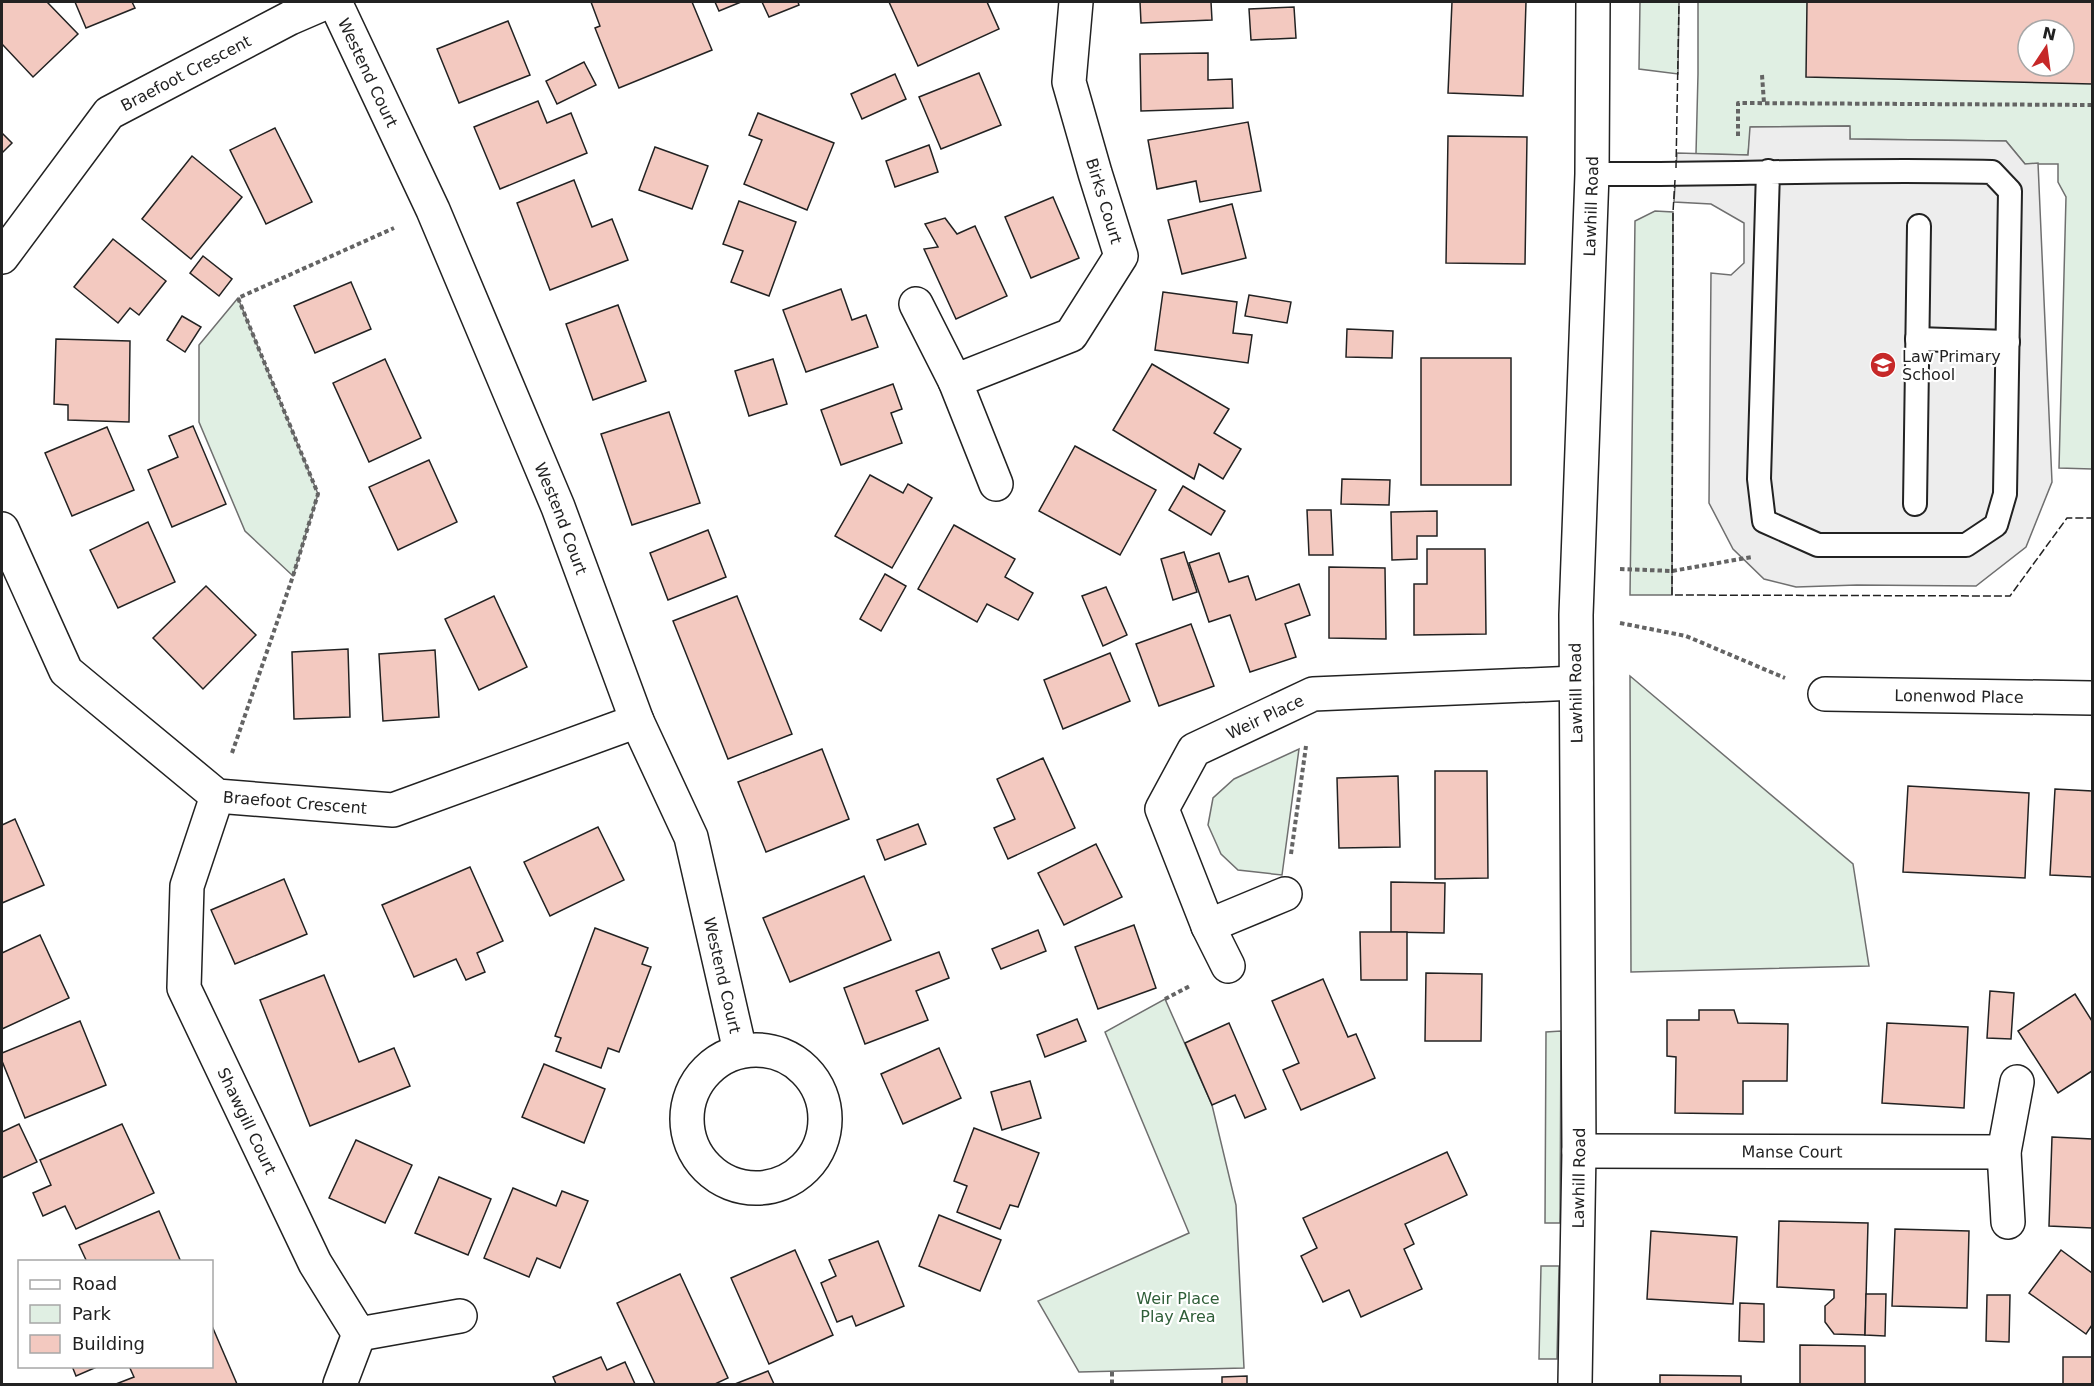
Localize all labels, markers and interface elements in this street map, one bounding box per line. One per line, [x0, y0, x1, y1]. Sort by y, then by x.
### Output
street label: Westend Court [334, 15, 402, 130]
north arrow [2016, 18, 2076, 78]
text: N [2041, 23, 2058, 45]
street label: Braefoot Crescent [117, 31, 254, 115]
street label: Birks Court [1082, 156, 1126, 246]
street label: Lawhill Road [1580, 156, 1602, 257]
place label: Law Primary School [1902, 347, 2001, 384]
school or university icon: Law Primary School [1868, 350, 1898, 380]
street label: Westend Court [531, 460, 592, 577]
street label: Lawhill Road [1566, 643, 1586, 743]
street label: Lonenwod Place [1894, 686, 2024, 706]
street label: Weir Place [1223, 690, 1307, 743]
street label: Braefoot Crescent [222, 787, 368, 817]
street label: Westend Court [700, 915, 745, 1035]
street label: Shawgill Court [214, 1064, 281, 1177]
street label: Lawhill Road [1568, 1128, 1589, 1228]
street label: Manse Court [1741, 1142, 1843, 1161]
legend [18, 1260, 213, 1368]
text: Road [72, 1273, 117, 1294]
park label: Weir Place Play Area [1136, 1289, 1220, 1326]
text: Park [72, 1303, 111, 1324]
text: Building [72, 1333, 145, 1354]

